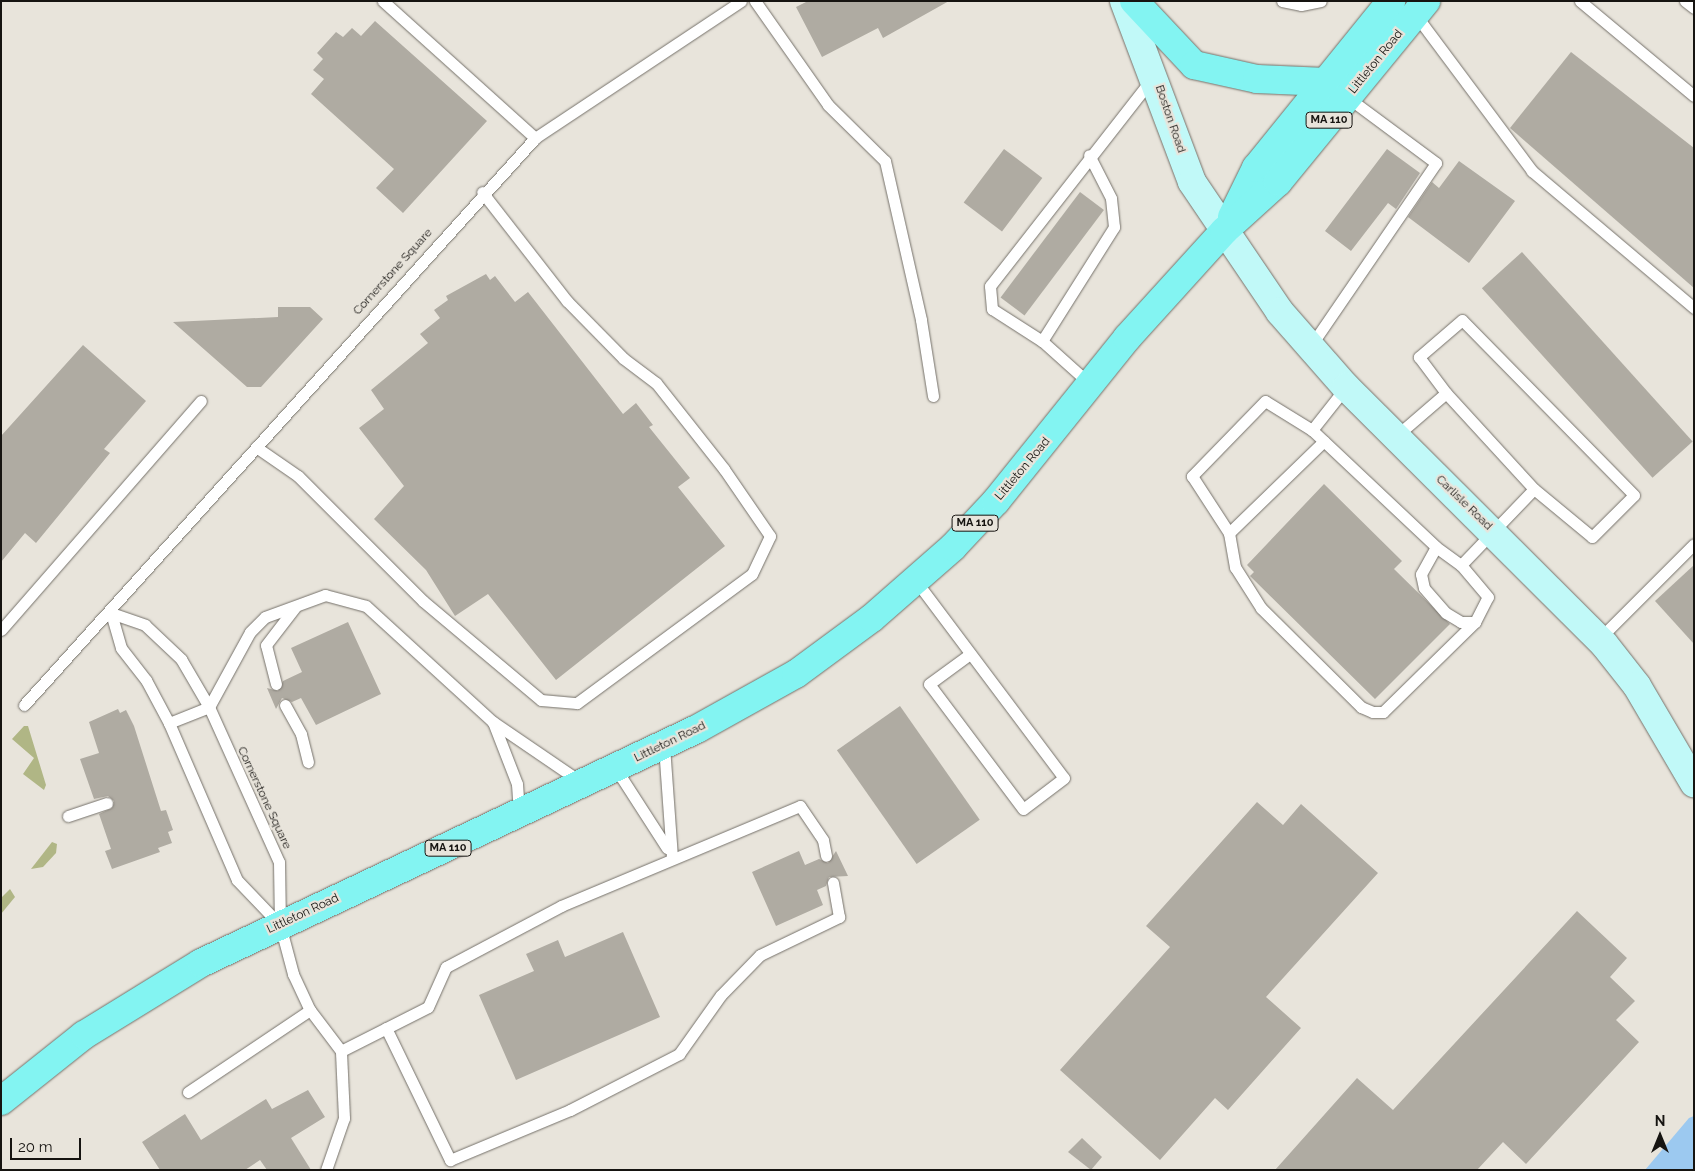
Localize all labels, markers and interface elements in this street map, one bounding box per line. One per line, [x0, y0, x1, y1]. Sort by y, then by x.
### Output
street label: Littleton Road [1346, 27, 1406, 97]
street label: Boston Road [1152, 83, 1188, 155]
road number: MA 110 [1305, 112, 1353, 128]
street label: Cornerstone Square [350, 226, 436, 318]
street label: Littleton Road [992, 435, 1054, 503]
street label: Carlisle Road [1433, 473, 1495, 533]
road number: MA 110 [951, 514, 999, 532]
street label: Littleton Road [632, 718, 708, 766]
street label: Cornerstone Square [234, 745, 294, 851]
road number: MA 110 [424, 840, 472, 856]
street label: Littleton Road [265, 891, 341, 937]
north arrow [1635, 1111, 1685, 1161]
text: N [1655, 1113, 1665, 1129]
scale bar [12, 1128, 84, 1160]
text: 20 m [18, 1138, 53, 1156]

